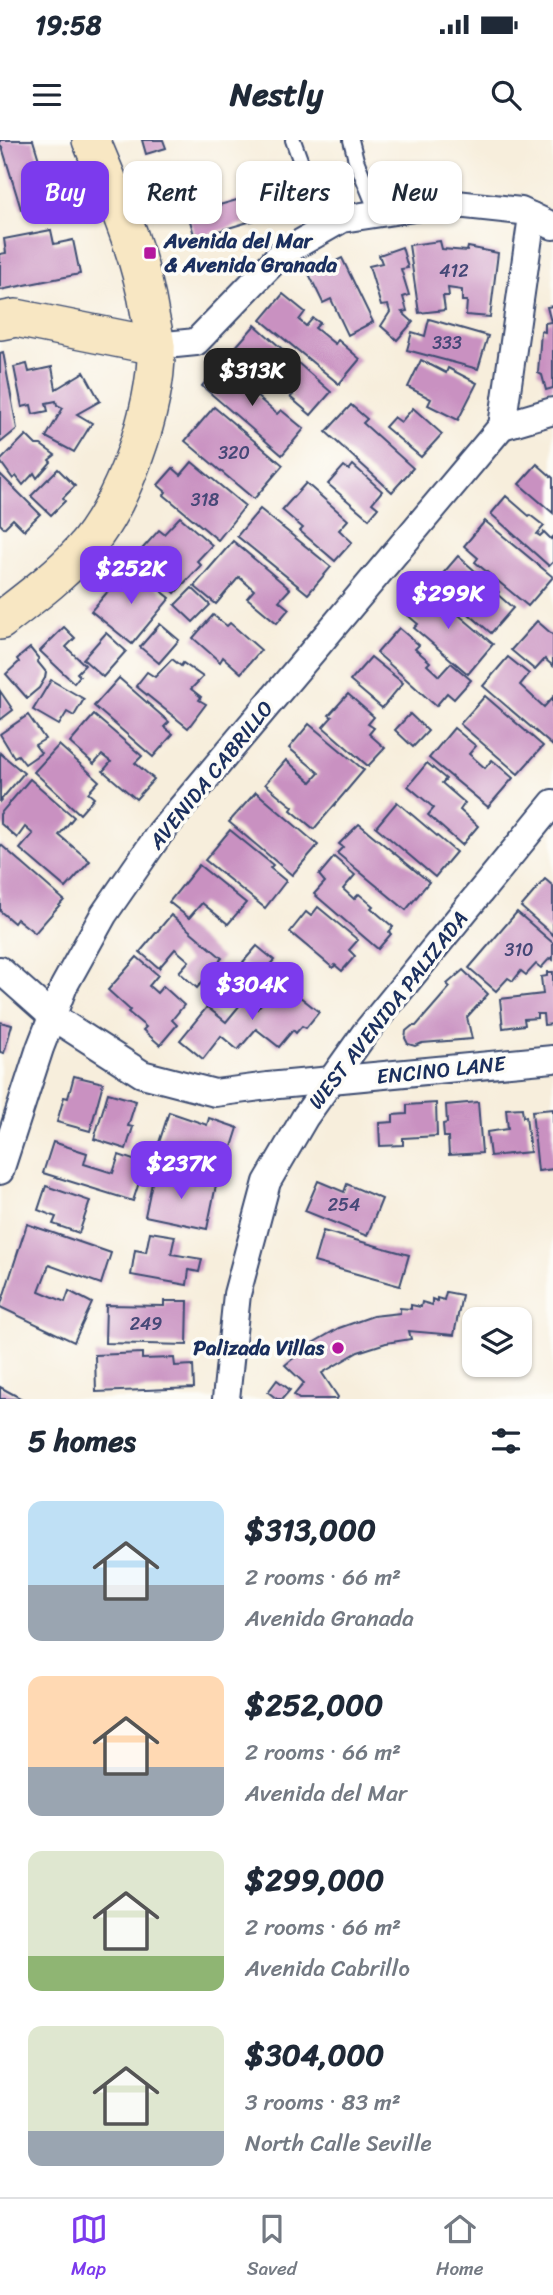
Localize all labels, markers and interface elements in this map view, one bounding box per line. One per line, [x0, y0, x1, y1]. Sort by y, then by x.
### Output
text: 19:58 [35, 2, 102, 48]
text: Nestly [230, 66, 323, 123]
icon: menu [28, 76, 66, 114]
icon: search [487, 76, 525, 114]
chip: Buy [21, 161, 109, 224]
chip: Rent [123, 161, 222, 224]
chip: Filters [236, 161, 354, 224]
chip: New [368, 161, 462, 224]
place label: Avenida del Mar & Avenida Granada [163, 222, 337, 284]
marker: Avenida del Mar & Avenida Granada [142, 245, 158, 261]
house number: 412 [439, 255, 469, 287]
house number: 333 [432, 327, 462, 359]
pin: $313K [203, 348, 301, 408]
text: $313K [220, 350, 284, 391]
house number: 320 [218, 437, 250, 469]
house number: 318 [191, 484, 219, 516]
pin: $252K [82, 546, 180, 606]
text: $252K [96, 548, 166, 589]
pin: $299K [399, 572, 497, 631]
text: $299K [413, 573, 483, 614]
street label: AVENIDA CABRILLO [138, 692, 283, 859]
street label: WEST AVENIDA PALIZADA [298, 902, 478, 1118]
house number: 310 [505, 934, 533, 966]
pin: $304K [203, 962, 301, 1022]
text: $304K [216, 964, 288, 1005]
street label: ENCINO LANE [375, 1044, 509, 1096]
pin: $237K [132, 1142, 230, 1201]
text: $237K [147, 1143, 215, 1184]
house number: 254 [328, 1189, 360, 1221]
map controls [462, 1307, 532, 1377]
button: layers [462, 1307, 532, 1377]
house number: 249 [130, 1308, 162, 1340]
place label: Palizada Villas [193, 1329, 324, 1367]
marker: Palizada Villas [330, 1340, 346, 1356]
text: 5 homes [28, 1414, 136, 1468]
icon: filters [487, 1422, 525, 1460]
text: $313,000 [245, 1503, 376, 1557]
icon: home [84, 1529, 168, 1613]
text: 2 rooms · 66 m² [245, 1557, 401, 1598]
text: Avenida Granada [245, 1598, 414, 1639]
text: $252,000 [245, 1678, 383, 1732]
icon: home [84, 1704, 168, 1788]
text: 2 rooms · 66 m² [245, 1732, 401, 1773]
text: Avenida del Mar [245, 1773, 407, 1814]
text: $299,000 [245, 1853, 384, 1907]
icon: home [84, 1879, 168, 1963]
text: 2 rooms · 66 m² [245, 1907, 401, 1948]
text: Avenida Cabrillo [245, 1948, 410, 1989]
text: $304,000 [245, 2028, 384, 2082]
icon: home [84, 2054, 168, 2138]
text: 3 rooms · 83 m² [245, 2082, 401, 2123]
text: North Calle Seville [245, 2123, 432, 2164]
tab: Map [70, 2210, 108, 2285]
tab: Saved [247, 2210, 297, 2285]
tab: Home [436, 2210, 483, 2285]

